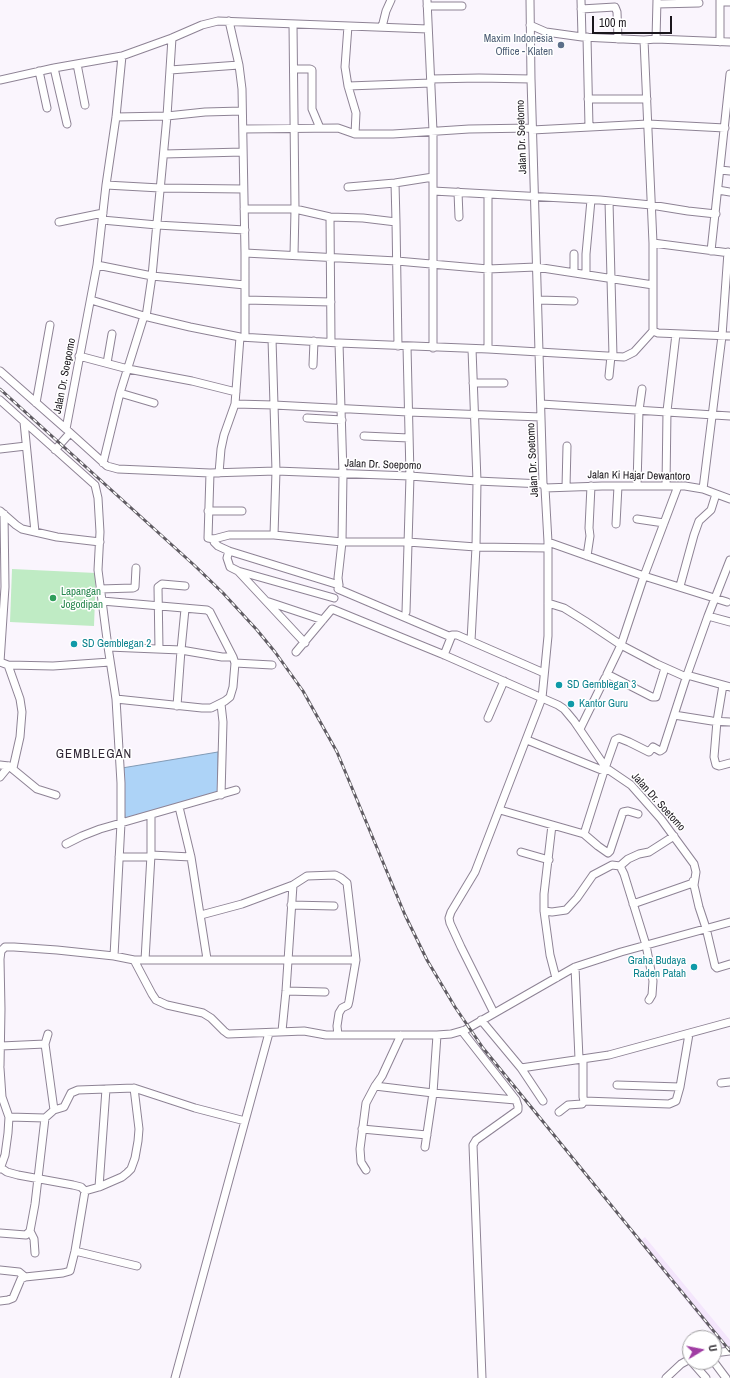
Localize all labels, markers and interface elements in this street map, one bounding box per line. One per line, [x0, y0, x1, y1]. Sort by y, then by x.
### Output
scale bar [594, 8, 674, 34]
text: 100 m [599, 15, 626, 31]
place label: Maxim Indonesia Office - Klaten [484, 32, 553, 58]
marker: Maxim Indonesia Office - Klaten [556, 40, 566, 50]
street label: Jalan Dr. Soetomo [514, 100, 530, 174]
street label: Jalan Dr. Soepomo [51, 337, 79, 415]
street label: Jalan Dr. Soetomo [524, 423, 542, 497]
street label: Jalan Dr. Soepomo [344, 457, 422, 473]
street label: Jalan Ki Hajar Dewantoro [588, 469, 690, 483]
place label: Lapangan Jogodipan [61, 585, 103, 611]
marker: Lapangan Jogodipan [48, 593, 58, 603]
place label: SD Gemblegan 2 [82, 637, 151, 651]
marker: SD Gemblegan 2 [69, 639, 79, 649]
place label: SD Gemblegan 3 [567, 678, 636, 692]
marker: SD Gemblegan 3 [554, 680, 564, 690]
place label: Kantor Guru [579, 697, 628, 711]
marker: Kantor Guru [566, 699, 576, 709]
district label: GEMBLEGAN [56, 747, 132, 763]
street label: Jalan Dr. Soetomo [628, 770, 688, 834]
place label: Graha Budaya Raden Patah [628, 954, 686, 980]
marker: Graha Budaya Raden Patah [689, 962, 699, 972]
north arrow [682, 1330, 722, 1370]
text: U [705, 1344, 720, 1353]

